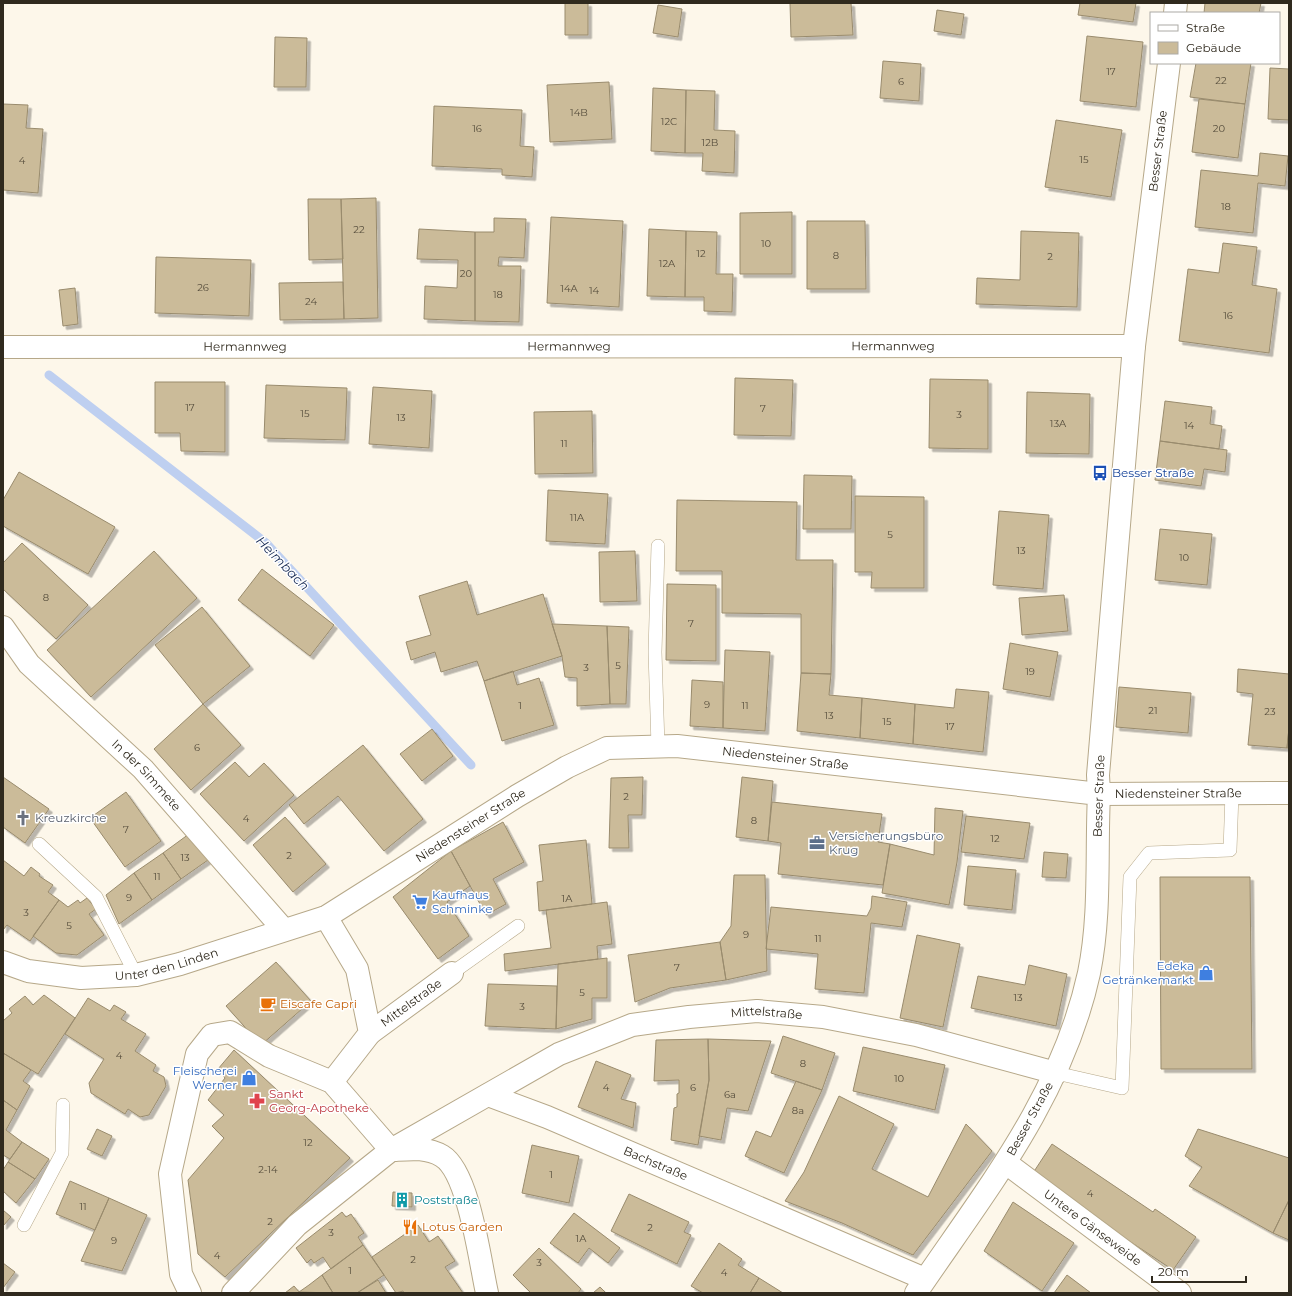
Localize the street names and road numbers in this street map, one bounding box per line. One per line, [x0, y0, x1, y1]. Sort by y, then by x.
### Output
street label: Besser Straße [1145, 109, 1170, 193]
street label: Hermannweg [527, 338, 611, 354]
street label: Hermannweg [851, 338, 935, 353]
street label: Hermannweg [203, 339, 287, 354]
street label: In der Simmete [109, 736, 184, 814]
street label: Niedensteiner Straße [721, 743, 849, 772]
street label: Besser Straße [1090, 755, 1107, 837]
street label: Niedensteiner Straße [413, 785, 528, 865]
street label: Niedensteiner Straße [1115, 785, 1242, 801]
street label: Unter den Linden [114, 944, 220, 983]
street label: Mittelstraße [377, 975, 444, 1030]
street label: Mittelstraße [730, 1003, 803, 1022]
street label: Besser Straße [1003, 1079, 1056, 1158]
street label: Bachstraße [621, 1143, 690, 1183]
street label: Untere Gänseweide [1041, 1186, 1145, 1269]

